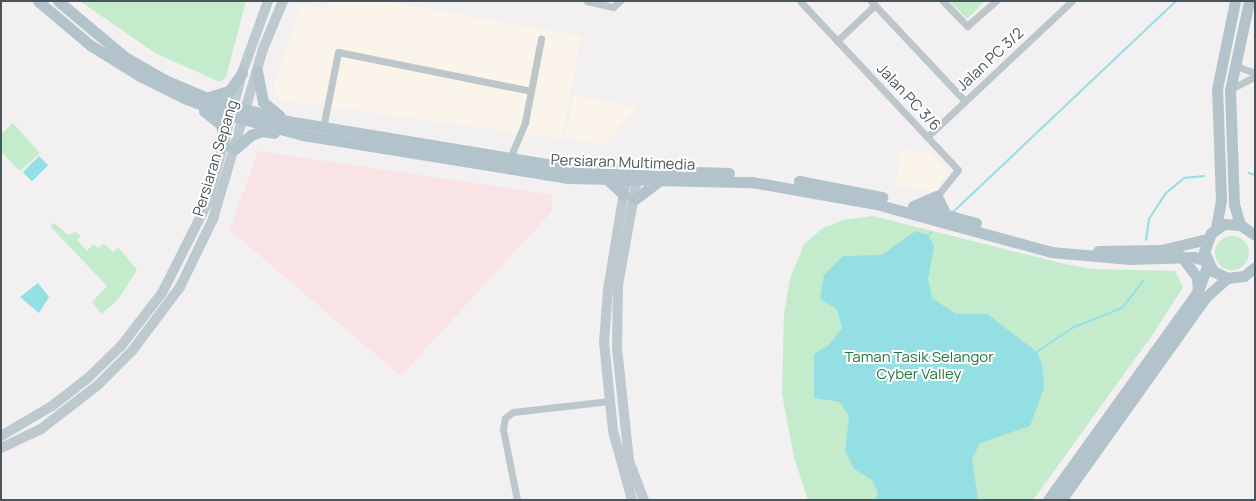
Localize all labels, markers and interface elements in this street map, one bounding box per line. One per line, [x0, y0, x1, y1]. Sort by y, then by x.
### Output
street label: Jalan PC 3/2 [953, 24, 1027, 94]
street label: Jalan PC 3/6 [873, 60, 945, 134]
street label: Persiaran Sepang [189, 98, 241, 218]
street label: Persiaran Multimedia [550, 150, 696, 174]
park label: Taman Tasik Selangor Cyber Valley [844, 347, 994, 382]

